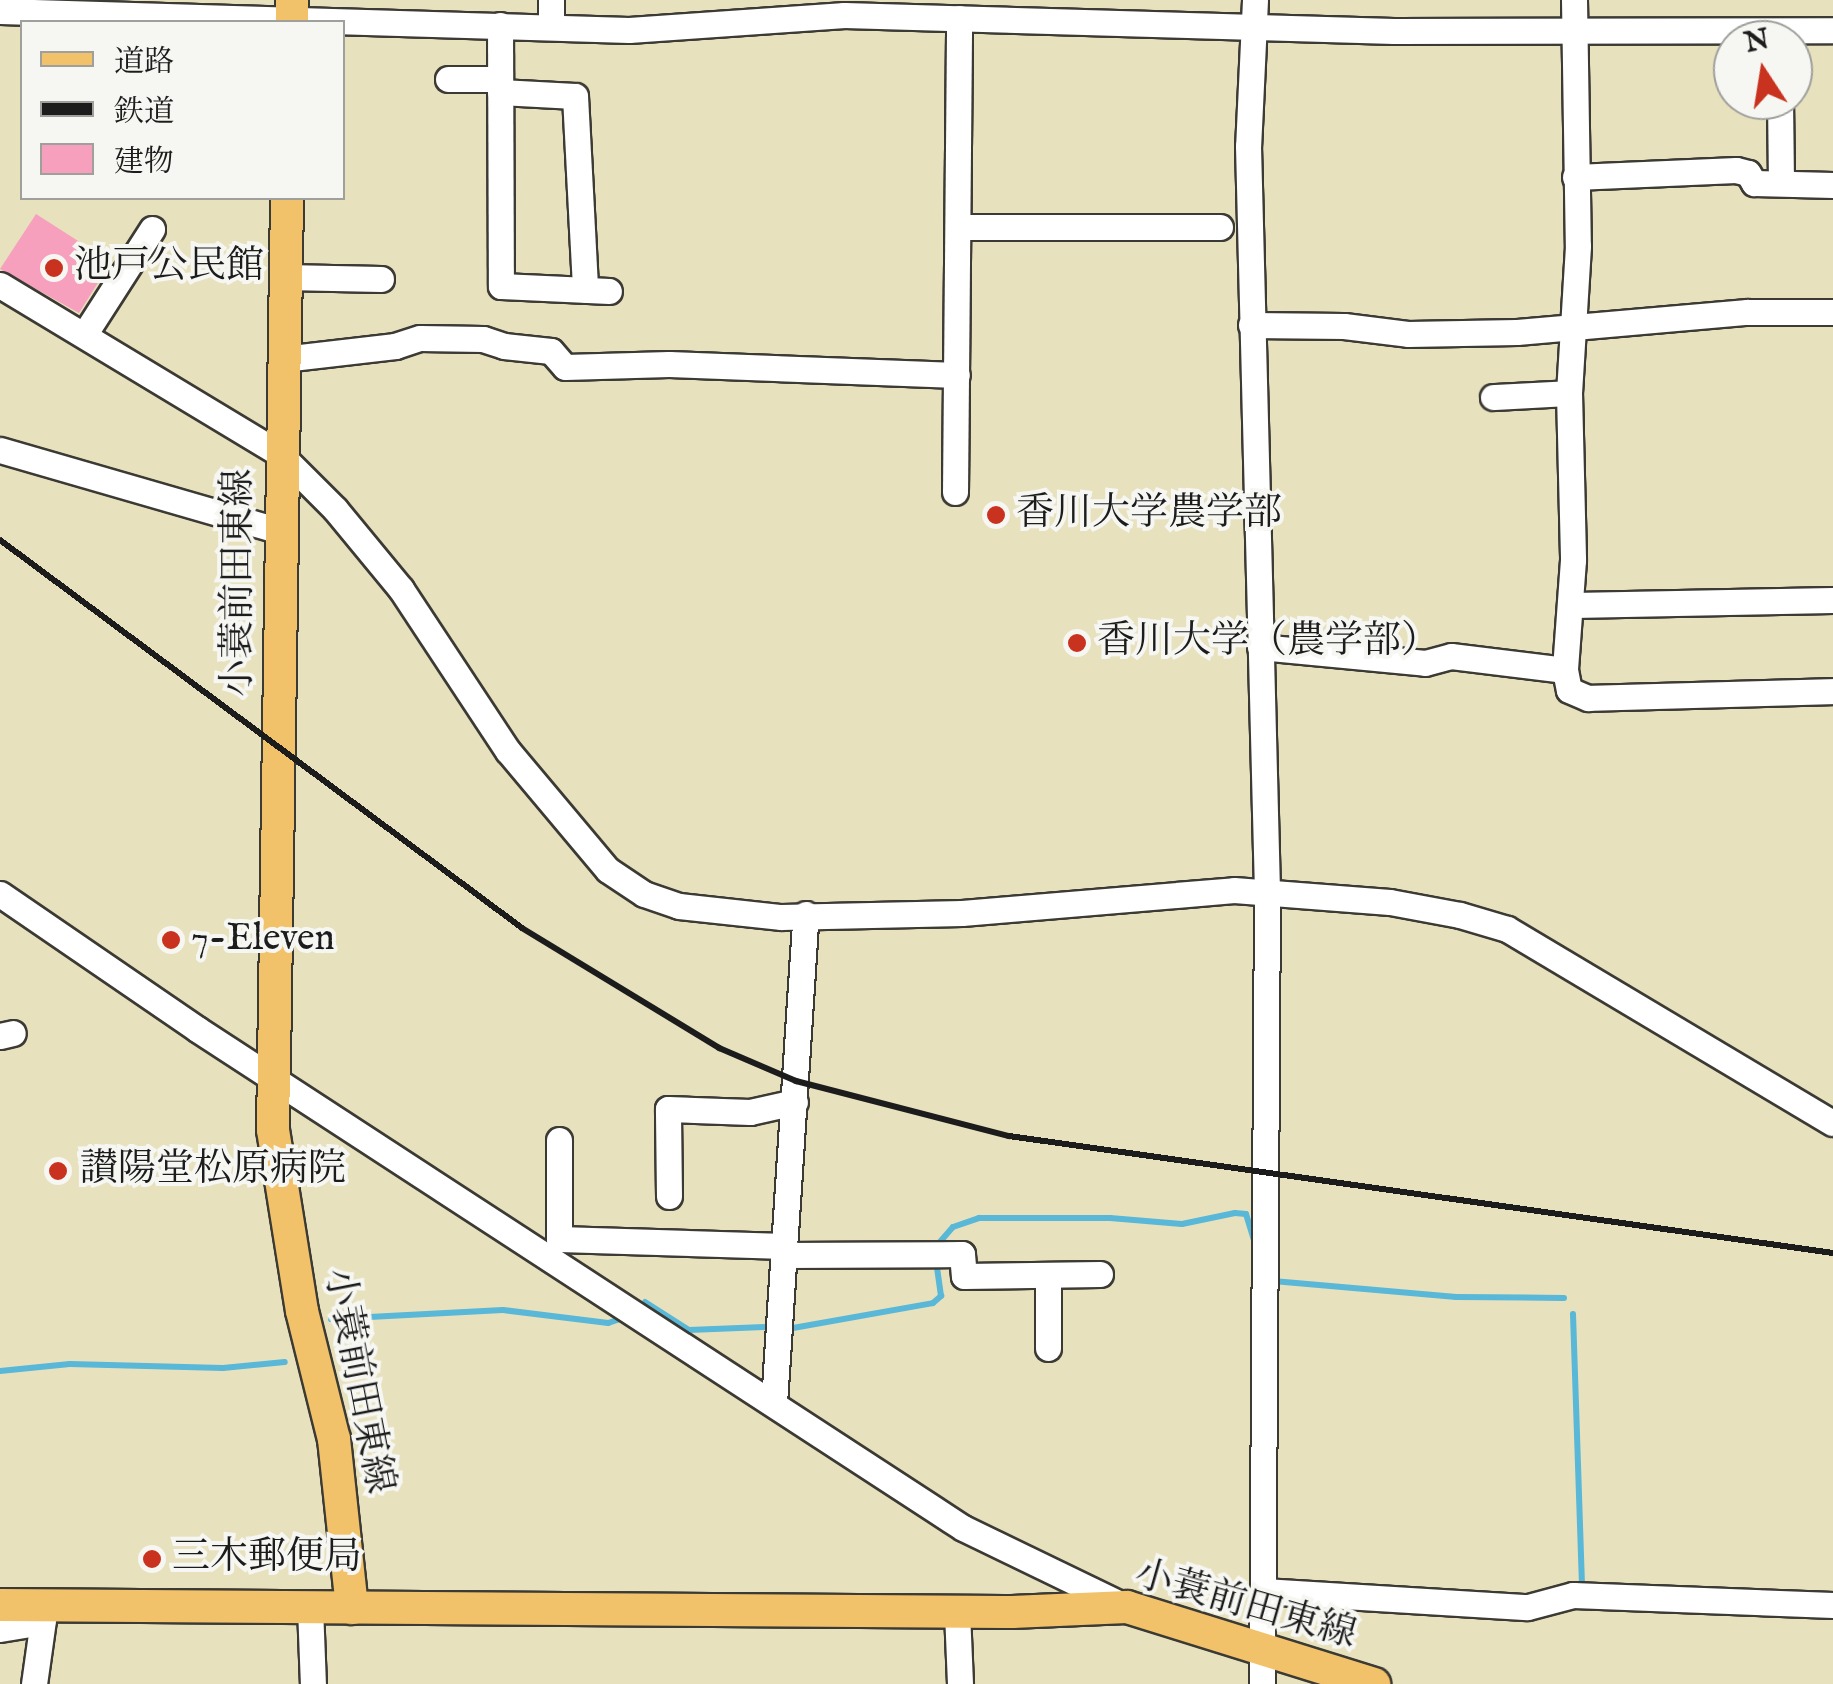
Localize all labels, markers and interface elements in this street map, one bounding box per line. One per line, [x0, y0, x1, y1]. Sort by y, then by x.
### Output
legend [20, 20, 345, 200]
north arrow [1713, 20, 1813, 120]
text: N [1742, 22, 1773, 62]
text: 道路 [114, 44, 174, 82]
text: 鉄道 [114, 94, 174, 132]
text: 建物 [114, 144, 174, 182]
place label: 池戸公民館 [74, 245, 264, 291]
marker: 池戸公民館 [43, 257, 65, 279]
street label: 小蓑前田東線 [217, 469, 263, 697]
place label: 香川大学農学部 [1016, 492, 1282, 538]
marker: 香川大学農学部 [985, 504, 1007, 526]
place label: 香川大学（農学部） [1097, 620, 1439, 666]
marker: 香川大学（農学部） [1066, 632, 1088, 654]
place label: 7-Eleven [191, 917, 335, 963]
marker: 7-Eleven [160, 929, 182, 951]
place label: 讃陽堂松原病院 [80, 1148, 346, 1194]
marker: 讃陽堂松原病院 [45, 1158, 71, 1184]
street label: 小蓑前田東線 [313, 1265, 401, 1497]
place label: 三木郵便局 [172, 1536, 362, 1582]
marker: 三木郵便局 [141, 1548, 163, 1570]
street label: 小蓑前田東線 [1129, 1553, 1361, 1659]

